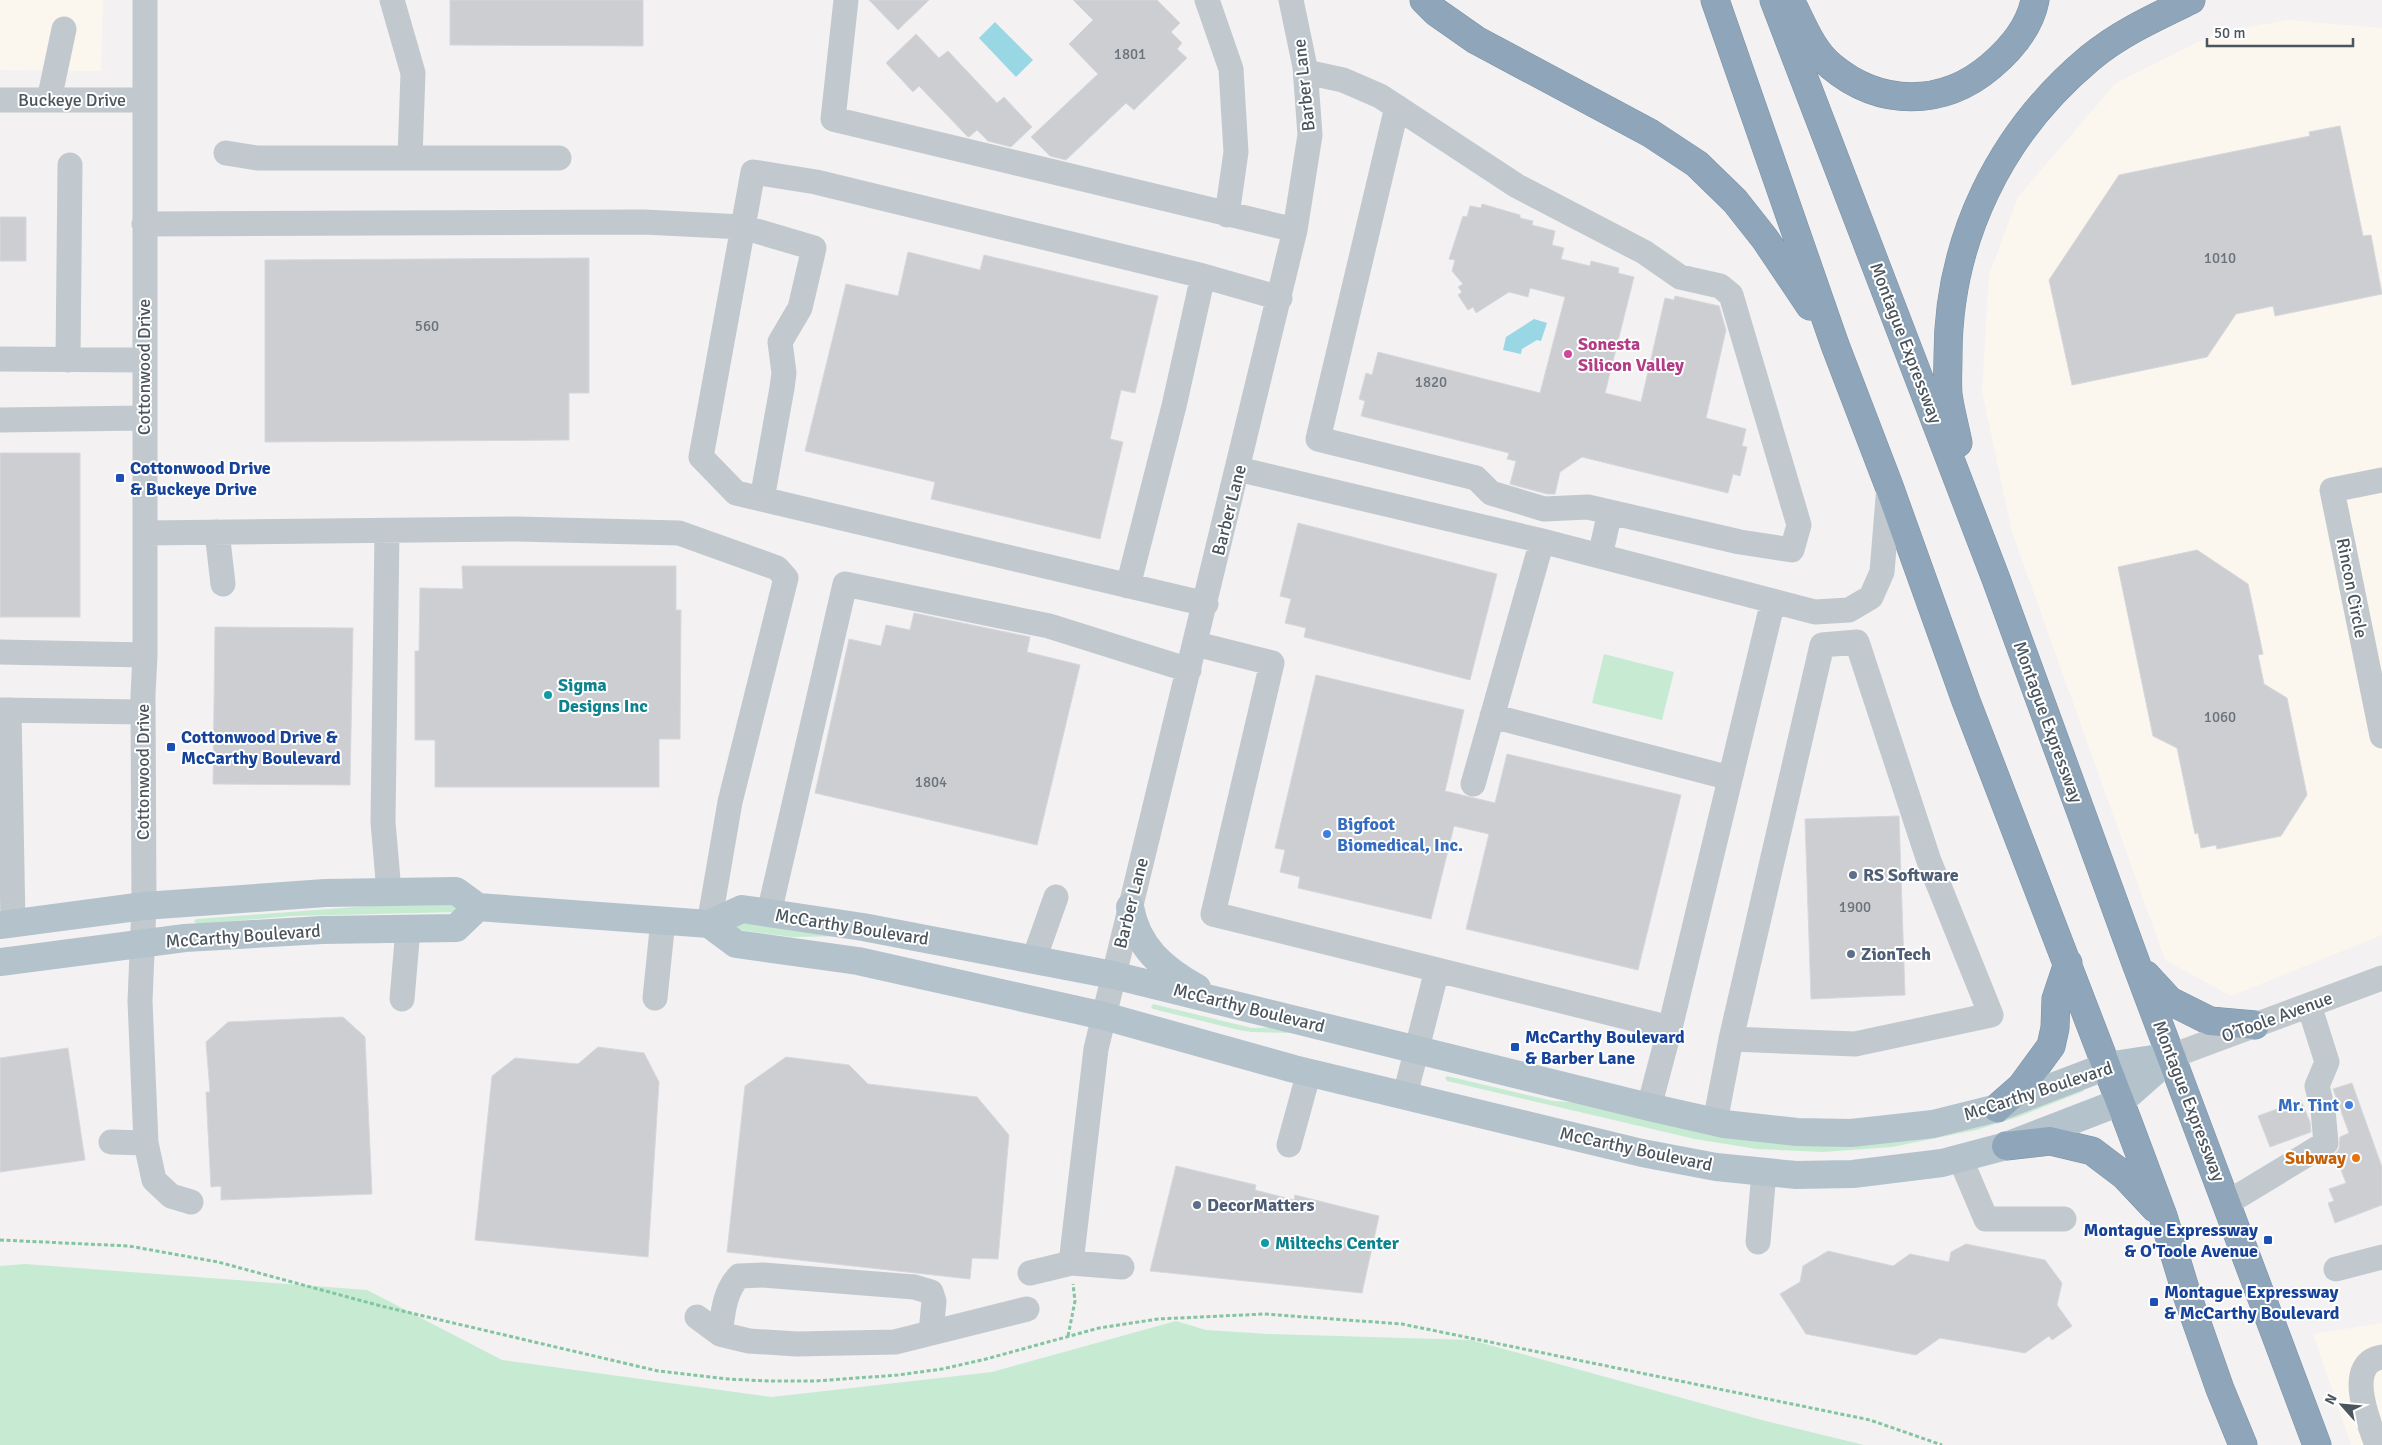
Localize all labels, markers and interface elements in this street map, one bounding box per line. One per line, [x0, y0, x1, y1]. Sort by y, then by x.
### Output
scale bar [2207, 15, 2353, 47]
text: 50 m [2214, 24, 2245, 42]
street label: Barber Lane [1288, 38, 1320, 132]
house number: 1801 [1114, 45, 1146, 63]
street label: Buckeye Drive [18, 89, 126, 111]
house number: 1010 [2204, 249, 2236, 267]
street label: Montague Expressway [1865, 259, 1947, 427]
street label: Cottonwood Drive [133, 299, 155, 435]
house number: 560 [415, 317, 439, 335]
place label: Sonesta Silicon Valley [1578, 333, 1684, 376]
marker: Sonesta Silicon Valley [1562, 348, 1574, 360]
house number: 1820 [1415, 373, 1447, 391]
place label: Cottonwood Drive & Buckeye Drive [130, 457, 271, 500]
street label: Barber Lane [1207, 462, 1251, 558]
marker: Cottonwood Drive & Buckeye Drive [114, 472, 126, 484]
street label: Rincon Circle [2332, 536, 2372, 640]
street label: Montague Expressway [2008, 638, 2088, 806]
place label: Sigma Designs Inc [558, 674, 648, 717]
marker: Sigma Designs Inc [542, 689, 554, 701]
street label: Cottonwood Drive [132, 704, 154, 840]
house number: 1060 [2204, 708, 2236, 726]
place label: Cottonwood Drive & McCarthy Boulevard [181, 726, 341, 769]
marker: Cottonwood Drive & McCarthy Boulevard [165, 741, 177, 753]
house number: 1804 [915, 773, 947, 791]
place label: Bigfoot Biomedical, Inc. [1337, 813, 1463, 856]
marker: Bigfoot Biomedical, Inc. [1321, 828, 1333, 840]
street label: Barber Lane [1109, 855, 1153, 951]
place label: RS Software [1863, 864, 1959, 886]
marker: RS Software [1847, 869, 1859, 881]
house number: 1900 [1839, 898, 1871, 916]
street label: McCarthy Boulevard [774, 904, 930, 950]
street label: McCarthy Boulevard [165, 920, 321, 952]
place label: ZionTech [1861, 943, 1931, 965]
marker: ZionTech [1845, 948, 1857, 960]
street label: McCarthy Boulevard [1171, 979, 1327, 1037]
street label: O’Toole Avenue [2219, 987, 2335, 1047]
street label: Montague Expressway [2148, 1017, 2230, 1185]
place label: McCarthy Boulevard & Barber Lane [1525, 1026, 1685, 1069]
marker: McCarthy Boulevard & Barber Lane [1509, 1041, 1521, 1053]
street label: McCarthy Boulevard [1961, 1057, 2115, 1125]
place label: Mr. Tint [2278, 1094, 2339, 1116]
marker: Mr. Tint [2343, 1099, 2355, 1111]
street label: McCarthy Boulevard [1558, 1122, 1714, 1176]
place label: Subway [2285, 1147, 2346, 1169]
marker: Subway [2350, 1152, 2362, 1164]
place label: DecorMatters [1207, 1194, 1314, 1216]
marker: DecorMatters [1191, 1199, 1203, 1211]
place label: Montague Expressway & O'Toole Avenue [2084, 1219, 2258, 1262]
place label: Miltechs Center [1275, 1232, 1400, 1254]
marker: Montague Expressway & O'Toole Avenue [2262, 1234, 2274, 1246]
marker: Miltechs Center [1259, 1237, 1271, 1249]
place label: Montague Expressway & McCarthy Boulevard [2164, 1281, 2340, 1324]
marker: Montague Expressway & McCarthy Boulevard [2148, 1296, 2160, 1308]
north arrow [2317, 1380, 2367, 1430]
text: N [2321, 1391, 2341, 1408]

